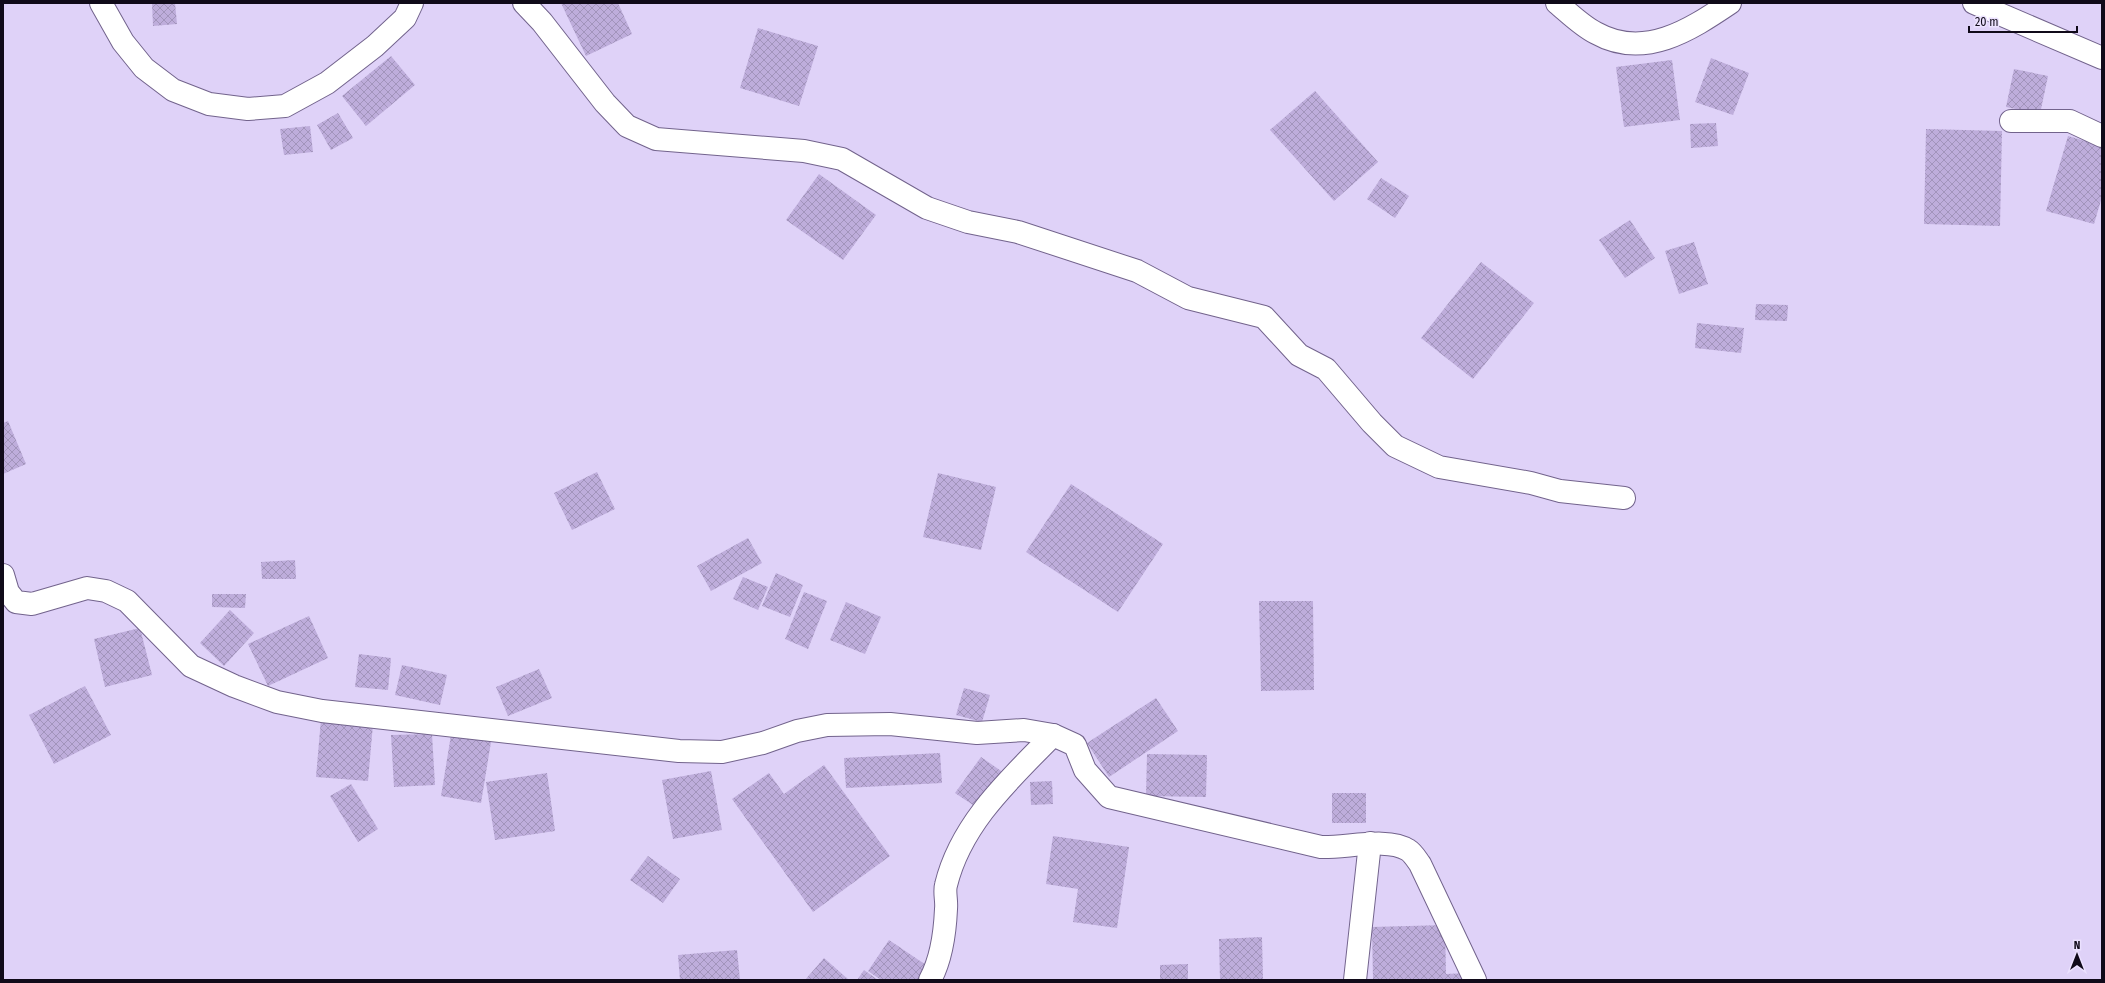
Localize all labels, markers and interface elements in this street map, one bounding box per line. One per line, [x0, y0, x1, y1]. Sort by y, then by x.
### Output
scale bar [1969, 8, 2077, 34]
text: 20 m [1975, 15, 1999, 29]
north arrow [2057, 935, 2097, 975]
text: N [2074, 939, 2080, 952]

